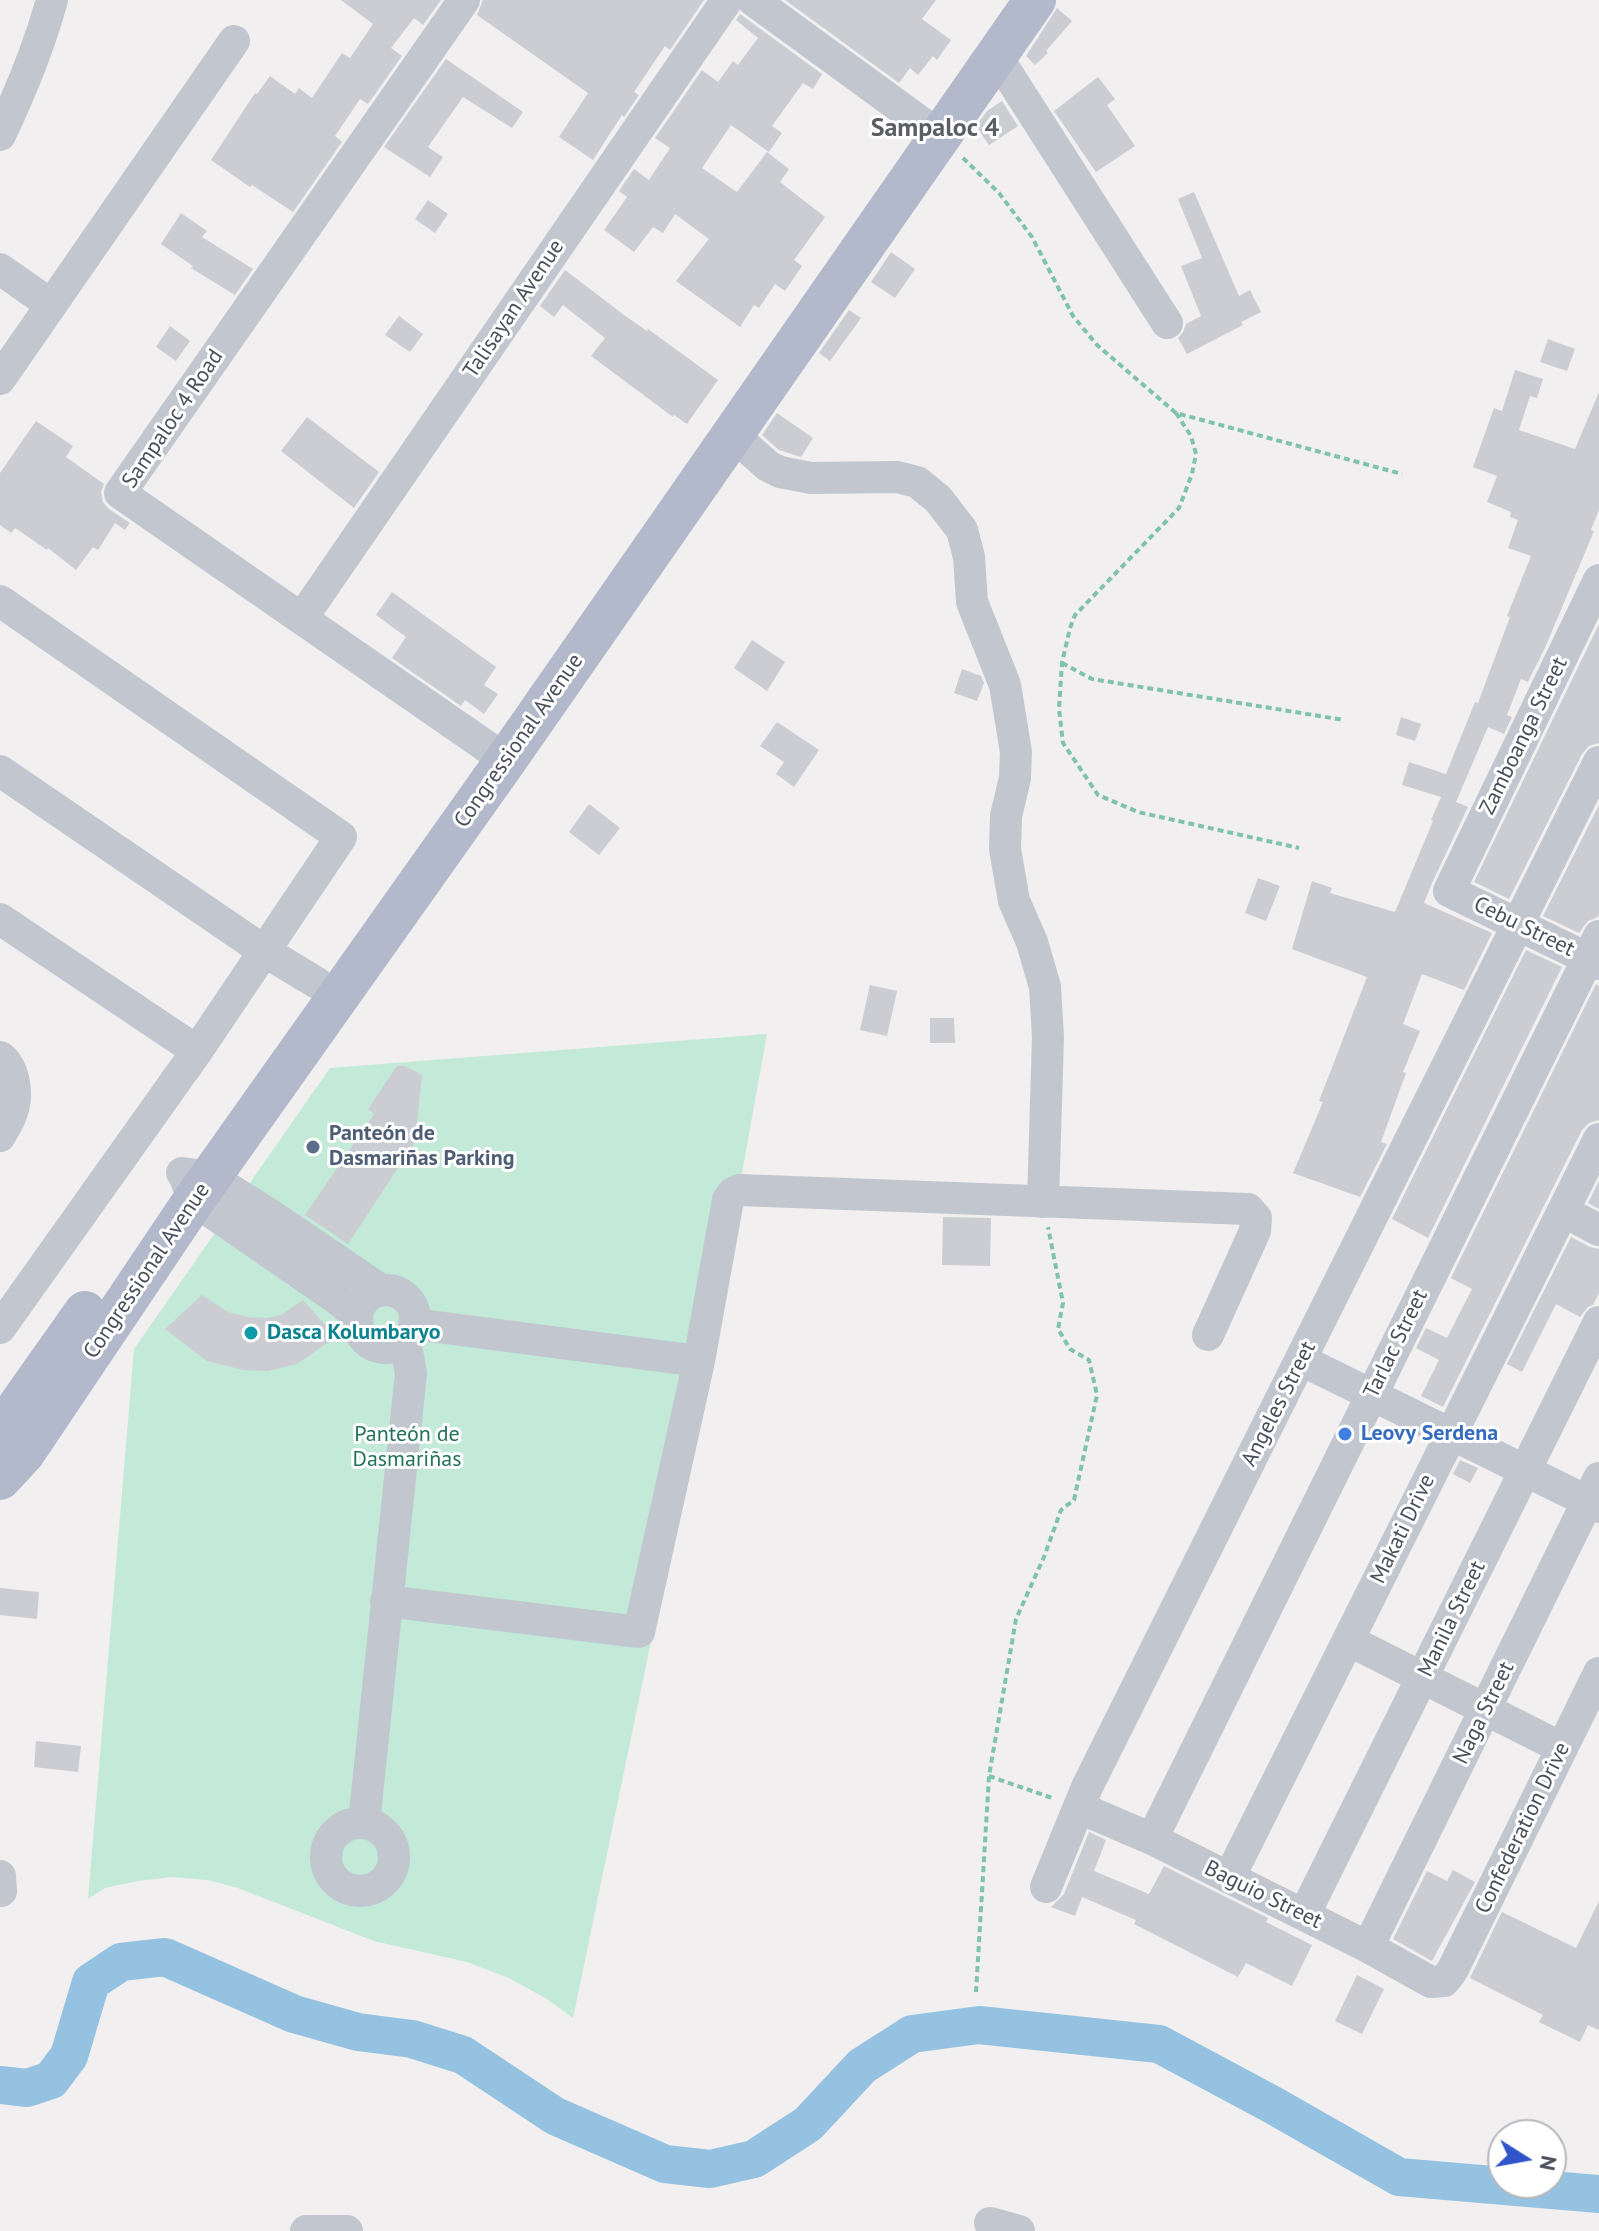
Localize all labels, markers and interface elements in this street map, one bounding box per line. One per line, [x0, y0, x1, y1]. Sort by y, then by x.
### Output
district label: Sampaloc 4 [871, 113, 999, 145]
street label: Talisayan Avenue [458, 235, 570, 383]
street label: Sampaloc 4 Road [117, 345, 229, 493]
street label: Congressional Avenue [449, 649, 589, 833]
street label: Zamboanga Street [1475, 653, 1573, 819]
street label: Cebu Street [1469, 891, 1579, 963]
place label: Panteón de Dasmariñas Parking [329, 1121, 515, 1172]
marker: Panteón de Dasmariñas Parking [304, 1138, 322, 1156]
street label: Congressional Avenue [78, 1178, 216, 1364]
street label: Tarlac Street [1358, 1285, 1434, 1403]
place label: Dasca Kolumbaryo [267, 1320, 440, 1346]
marker: Dasca Kolumbaryo [242, 1324, 260, 1342]
street label: Angeles Street [1236, 1337, 1322, 1471]
place label: Leovy Serdena [1361, 1421, 1498, 1447]
park label: Panteón de Dasmariñas [353, 1422, 461, 1474]
marker: Leovy Serdena [1336, 1425, 1354, 1443]
street label: Makati Drive [1365, 1470, 1441, 1588]
street label: Manila Street [1413, 1557, 1491, 1681]
street label: Naga Street [1448, 1658, 1520, 1768]
street label: Confederation Drive [1470, 1738, 1576, 1918]
street label: Baguio Street [1200, 1855, 1326, 1935]
north arrow [1487, 2119, 1567, 2199]
text: N [1533, 2153, 1564, 2173]

